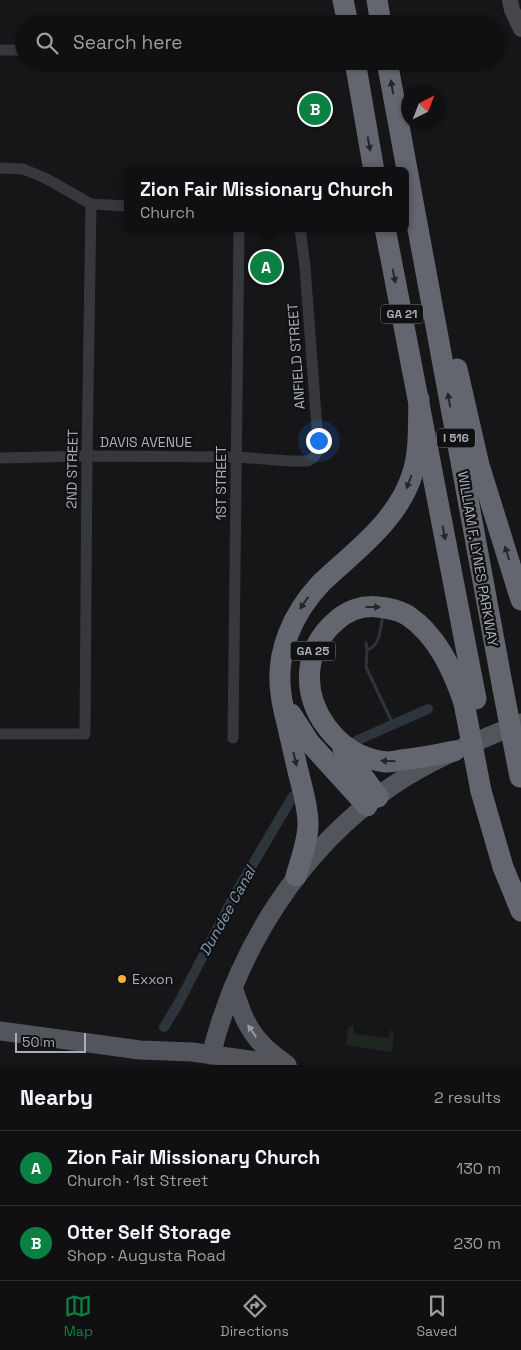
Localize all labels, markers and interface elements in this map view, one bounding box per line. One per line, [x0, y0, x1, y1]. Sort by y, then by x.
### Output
search box [15, 15, 506, 70]
icon: search [33, 29, 61, 57]
text: Search here [73, 30, 183, 55]
one-way arrow [387, 79, 395, 95]
north arrow [401, 85, 446, 130]
pin: B [299, 90, 331, 128]
one-way arrow [366, 136, 374, 152]
popup [124, 167, 409, 232]
text: Zion Fair Missionary Church [140, 177, 393, 202]
text: Church [140, 202, 195, 223]
pin: A [250, 248, 282, 286]
one-way arrow [391, 268, 399, 284]
street label: ANFIELD STREET [283, 302, 309, 410]
road number: GA 21 [381, 304, 423, 324]
one-way arrow [445, 393, 453, 408]
your location [306, 428, 332, 454]
road number: I 516 [437, 428, 475, 448]
street label: 2ND STREET [62, 429, 82, 509]
street label: DAVIS AVENUE [100, 433, 192, 451]
street label: 1ST STREET [212, 446, 230, 520]
street label: WILLIAM F. LYNES PARKWAY [454, 470, 502, 649]
one-way arrow [405, 474, 413, 489]
one-way arrow [441, 525, 449, 541]
one-way arrow [502, 545, 510, 560]
one-way arrow [299, 597, 309, 610]
one-way arrow [365, 603, 381, 611]
road number: GA 25 [290, 641, 336, 660]
one-way arrow [291, 751, 299, 767]
one-way arrow [380, 756, 396, 764]
water label: Dundee Canal [195, 861, 261, 959]
place label: Exxon [132, 970, 173, 988]
marker: Exxon [116, 973, 128, 985]
one-way arrow [247, 1025, 257, 1038]
scale bar [15, 1030, 86, 1053]
text: 50 m [22, 1033, 55, 1051]
text: Nearby [20, 1084, 93, 1111]
text: 2 results [434, 1087, 501, 1108]
text: Zion Fair Missionary Church [67, 1145, 320, 1170]
text: A [31, 1158, 41, 1179]
text: 130 m [457, 1158, 501, 1179]
text: Church · 1st Street [67, 1170, 208, 1191]
text: Otter Self Storage [67, 1220, 231, 1245]
text: B [31, 1233, 41, 1254]
text: 230 m [454, 1233, 501, 1254]
text: Shop · Augusta Road [67, 1245, 226, 1266]
tab: Map [64, 1292, 93, 1340]
tab: Directions [220, 1292, 289, 1340]
tab: Saved [416, 1292, 457, 1340]

